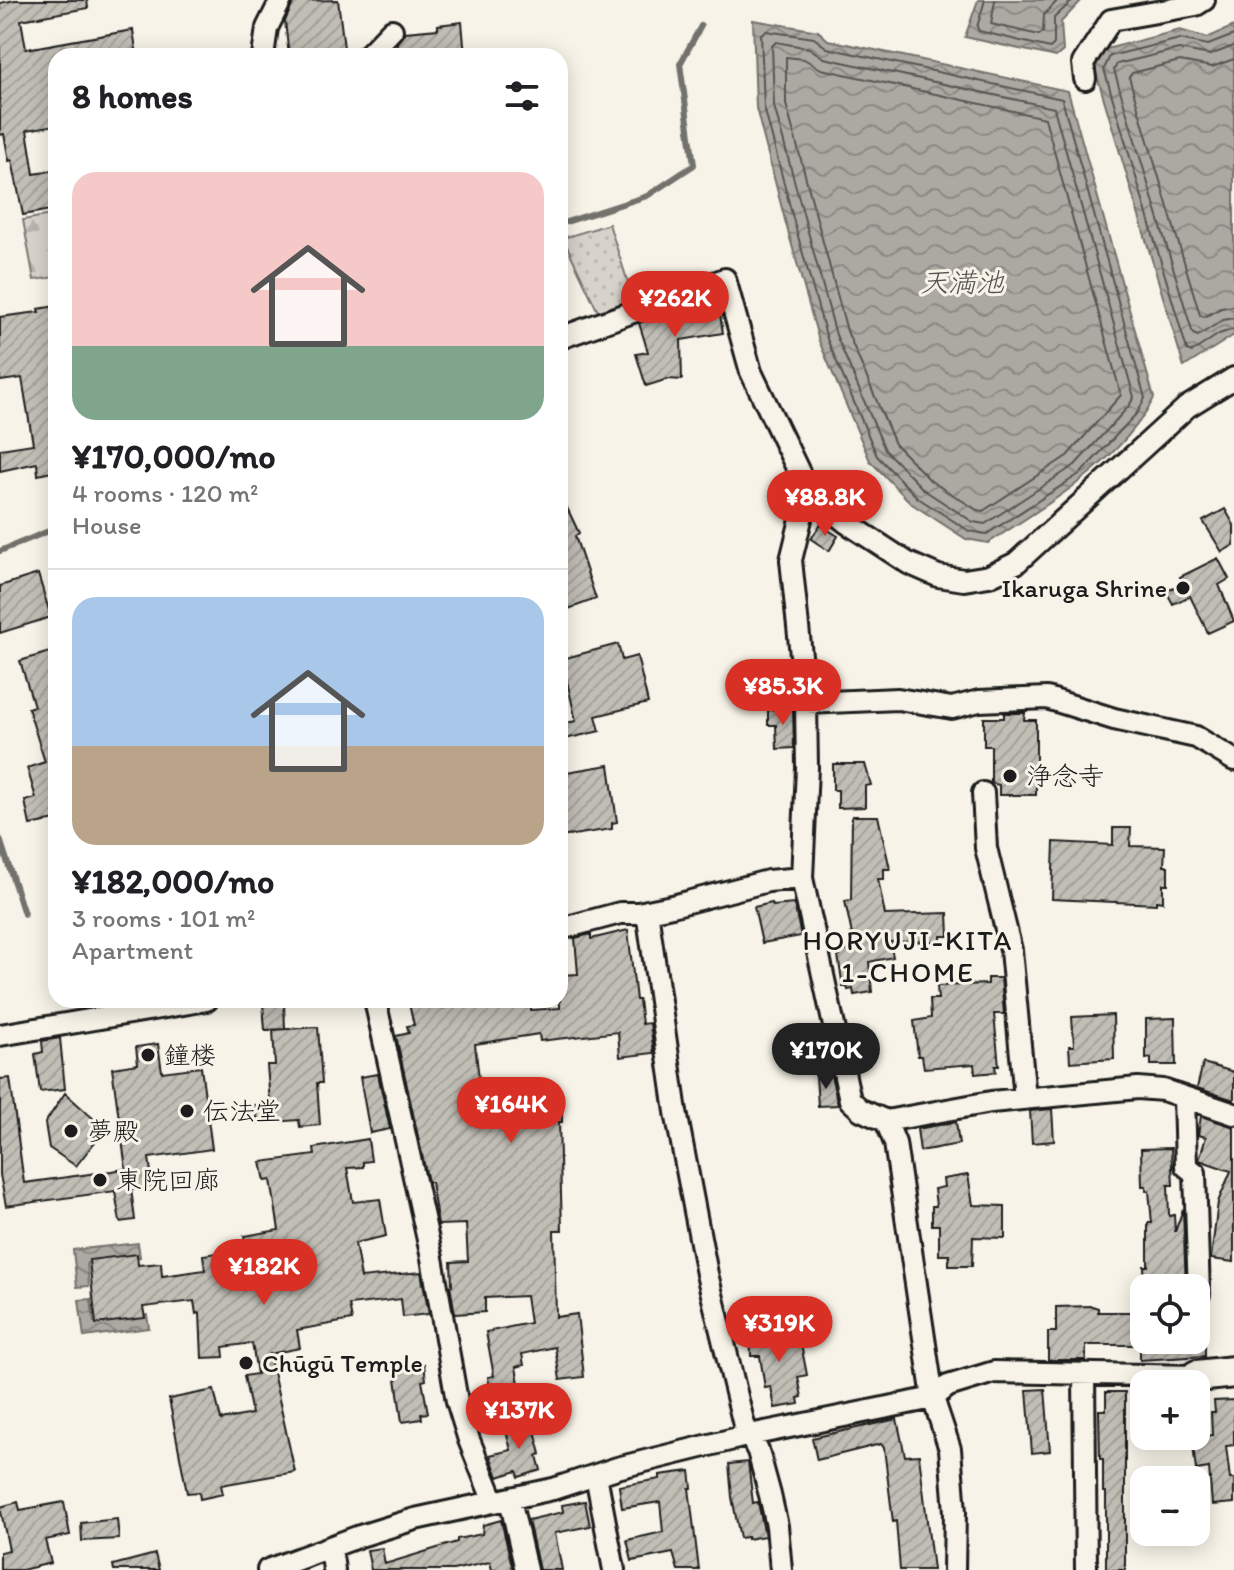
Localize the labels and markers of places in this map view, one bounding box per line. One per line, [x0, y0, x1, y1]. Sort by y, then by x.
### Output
pin: ¥262K [619, 271, 731, 339]
pin: ¥88.8K [760, 470, 890, 538]
place label: Ikaruga Shrine [1001, 572, 1167, 604]
marker: Ikaruga Shrine [1174, 579, 1192, 597]
pin: ¥85.3K [718, 659, 848, 727]
place label: 浄念寺 [1026, 760, 1104, 792]
marker: 浄念寺 [1001, 767, 1019, 785]
pin: ¥170K [770, 1023, 882, 1091]
place label: 鐘楼 [164, 1039, 216, 1071]
marker: 鐘楼 [139, 1046, 157, 1064]
pin: ¥164K [455, 1077, 567, 1145]
place label: 伝法堂 [203, 1095, 281, 1127]
marker: 伝法堂 [178, 1102, 196, 1120]
place label: 夢殿 [87, 1115, 139, 1147]
marker: 夢殿 [62, 1122, 80, 1140]
place label: 東院回廊 [116, 1164, 220, 1196]
marker: 東院回廊 [91, 1171, 109, 1189]
pin: ¥182K [208, 1239, 320, 1307]
pin: ¥319K [723, 1296, 835, 1364]
place label: Chūgū Temple [262, 1347, 423, 1379]
marker: Chūgū Temple [237, 1354, 255, 1372]
pin: ¥137K [463, 1383, 575, 1451]

